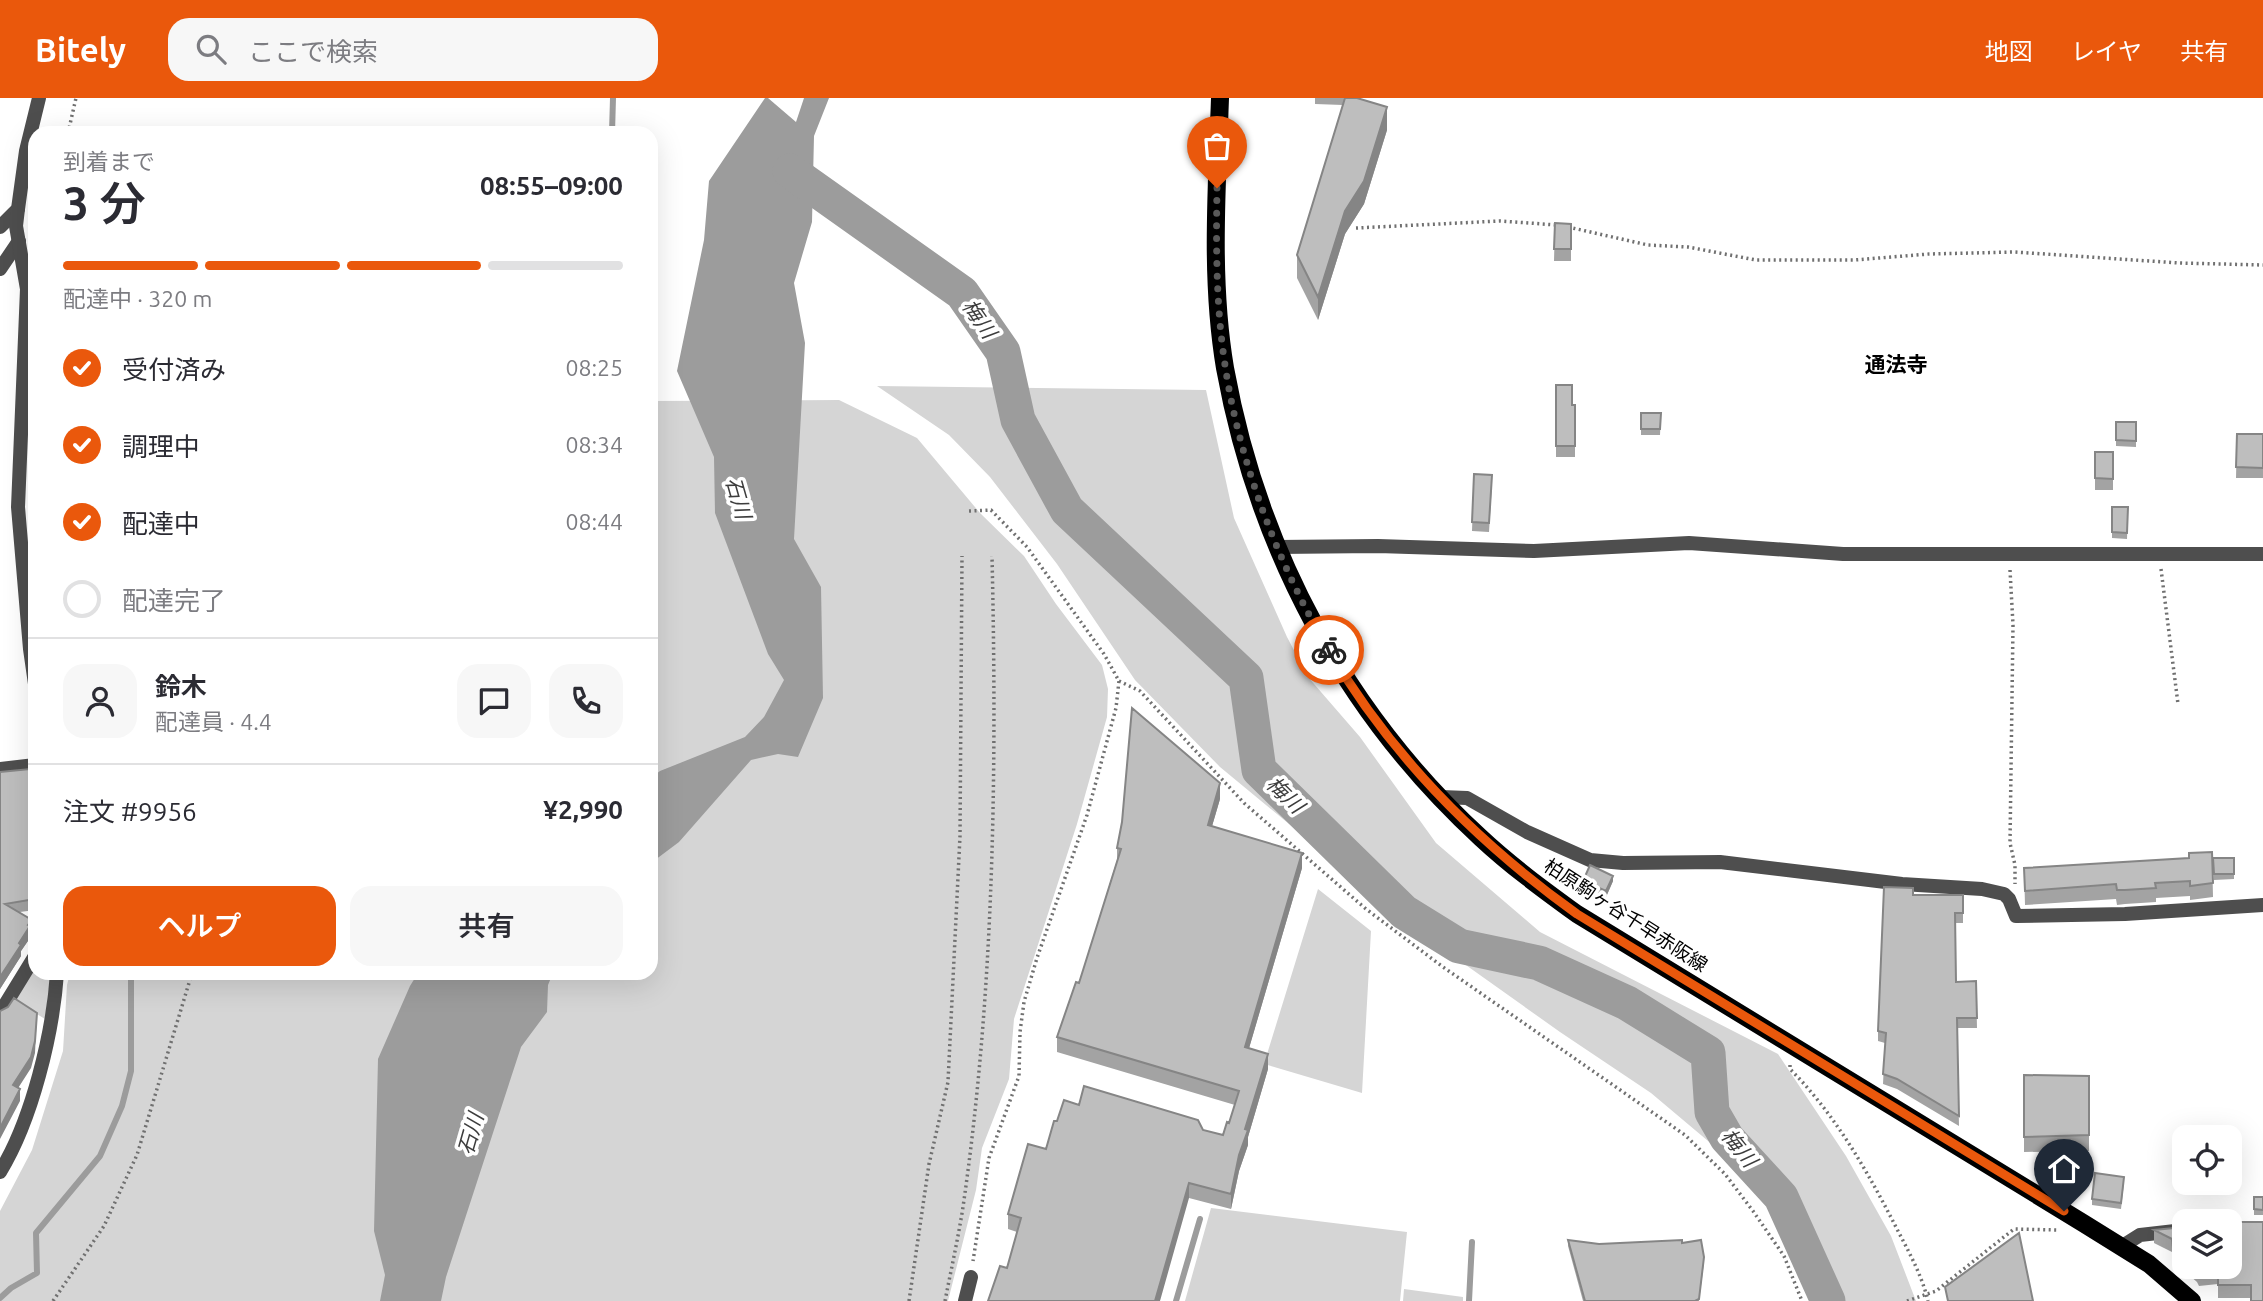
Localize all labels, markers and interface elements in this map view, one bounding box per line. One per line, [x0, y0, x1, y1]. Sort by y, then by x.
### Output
search box [168, 18, 658, 81]
icon: search [192, 30, 230, 68]
text: Bitely [35, 31, 126, 68]
text: ここで検索 [248, 37, 378, 66]
text: 地図 [1985, 38, 2033, 65]
text: レイヤ [2071, 38, 2142, 65]
text: 共有 [2180, 38, 2228, 65]
pin [1187, 116, 1247, 188]
icon: bag [1198, 127, 1236, 165]
text: 到着まで [63, 149, 155, 174]
text: 08:55–09:00 [480, 171, 623, 200]
text: 3 分 [63, 177, 146, 229]
text: 配達中 · 320 m [63, 286, 212, 311]
water label: 梅川 [958, 294, 1003, 344]
icon: check [63, 349, 101, 387]
district label: 通法寺 [1865, 352, 1928, 376]
text: 受付済み [122, 355, 226, 384]
text: 08:25 [565, 355, 623, 380]
icon: check [63, 426, 101, 464]
text: 調理中 [122, 432, 200, 461]
text: 08:34 [565, 432, 623, 457]
water label: 石川 [722, 474, 757, 523]
icon: check [63, 503, 101, 541]
text: 配達中 [122, 509, 200, 538]
text: 08:44 [565, 509, 623, 534]
text: 配達完了 [122, 586, 226, 615]
courier [1294, 615, 1364, 685]
icon: bike [1310, 631, 1348, 669]
button: person [63, 664, 137, 738]
button: chat [457, 664, 531, 738]
button: phone [549, 664, 623, 738]
text: 鈴木 [155, 672, 207, 701]
text: 配達員 · 4.4 [155, 709, 272, 734]
water label: 梅川 [1262, 771, 1311, 819]
text: ¥2,990 [543, 795, 623, 824]
text: 注文 #9956 [63, 797, 197, 826]
street label: 柏原駒ヶ谷千早赤阪線 [1540, 854, 1712, 976]
button: ヘルプ [63, 886, 336, 966]
button: 共有 [350, 886, 623, 966]
water label: 石川 [453, 1108, 488, 1157]
water label: 梅川 [1717, 1123, 1764, 1173]
map controls [2172, 1125, 2242, 1279]
button: locate [2172, 1125, 2242, 1195]
pin [2034, 1139, 2094, 1211]
icon: home [2045, 1150, 2083, 1188]
button: layers [2172, 1209, 2242, 1279]

